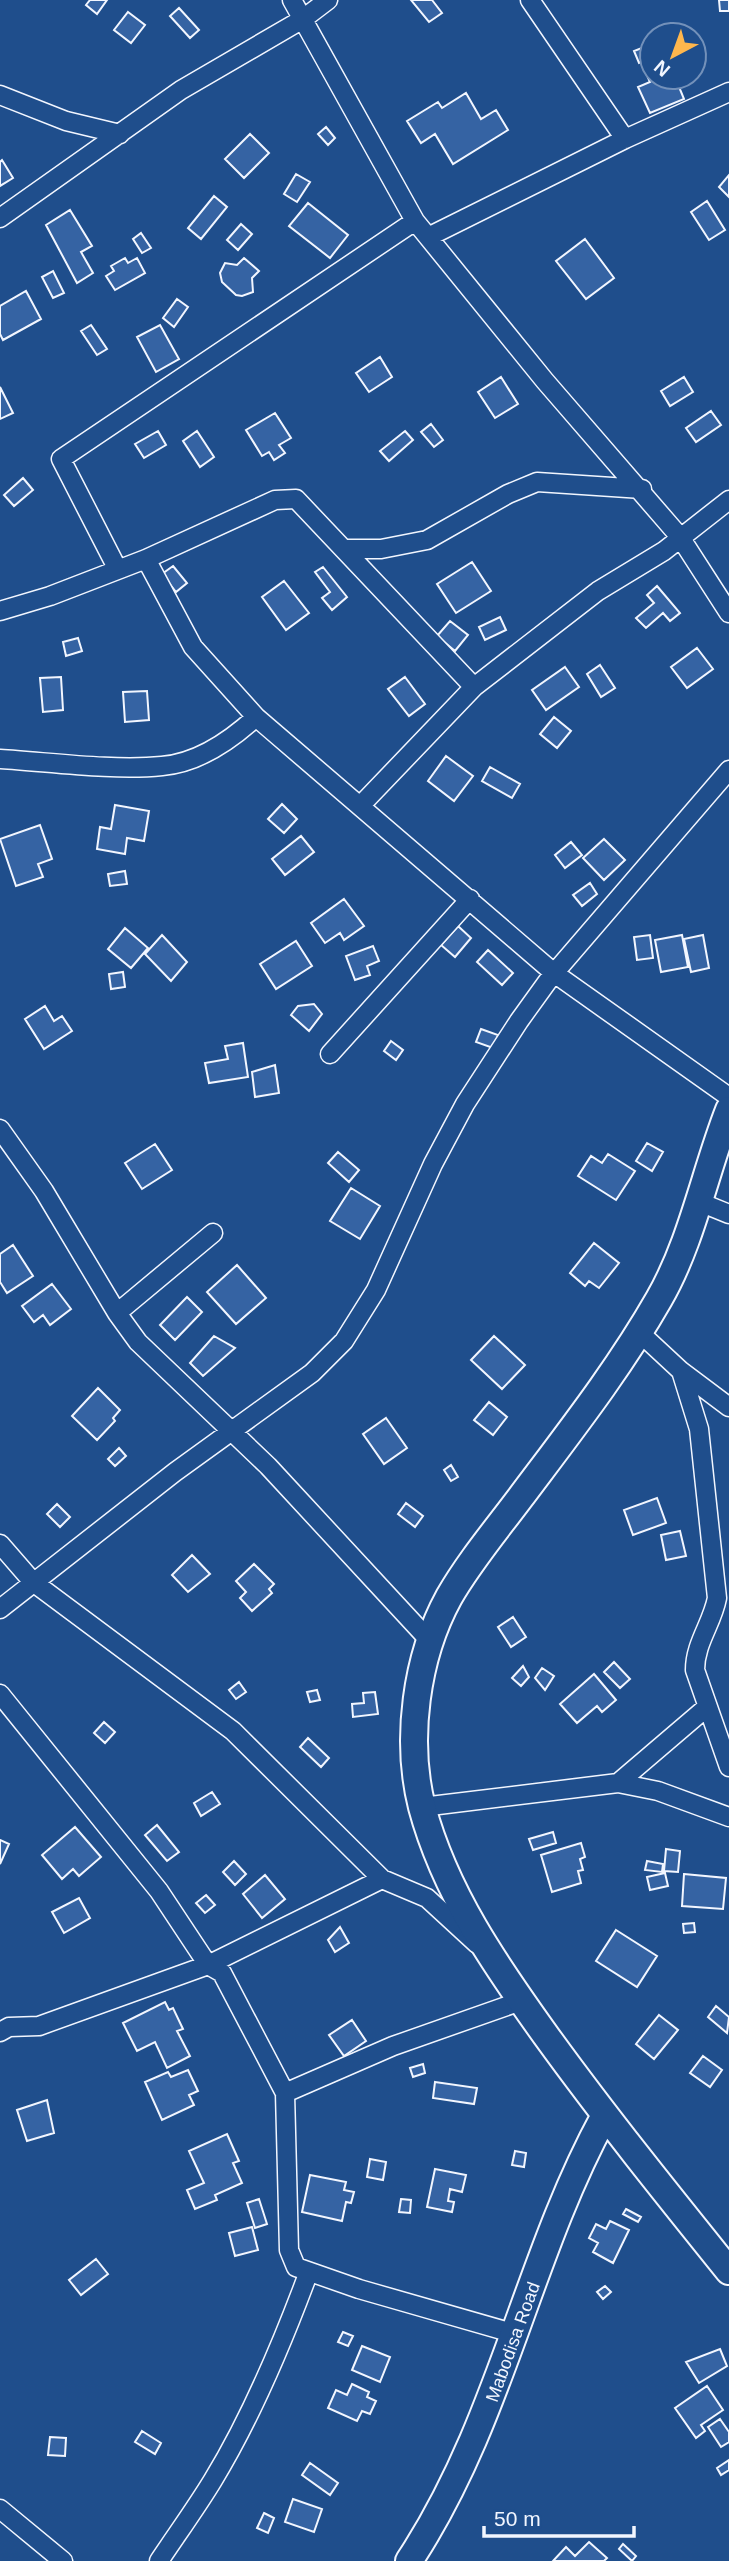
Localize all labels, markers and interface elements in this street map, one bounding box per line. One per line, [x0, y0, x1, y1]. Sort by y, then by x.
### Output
north arrow [638, 21, 708, 91]
text: N [650, 56, 674, 81]
street label: Mabodisa Road [482, 2279, 544, 2405]
scale bar [484, 2494, 634, 2538]
text: 50 m [494, 2507, 541, 2530]

